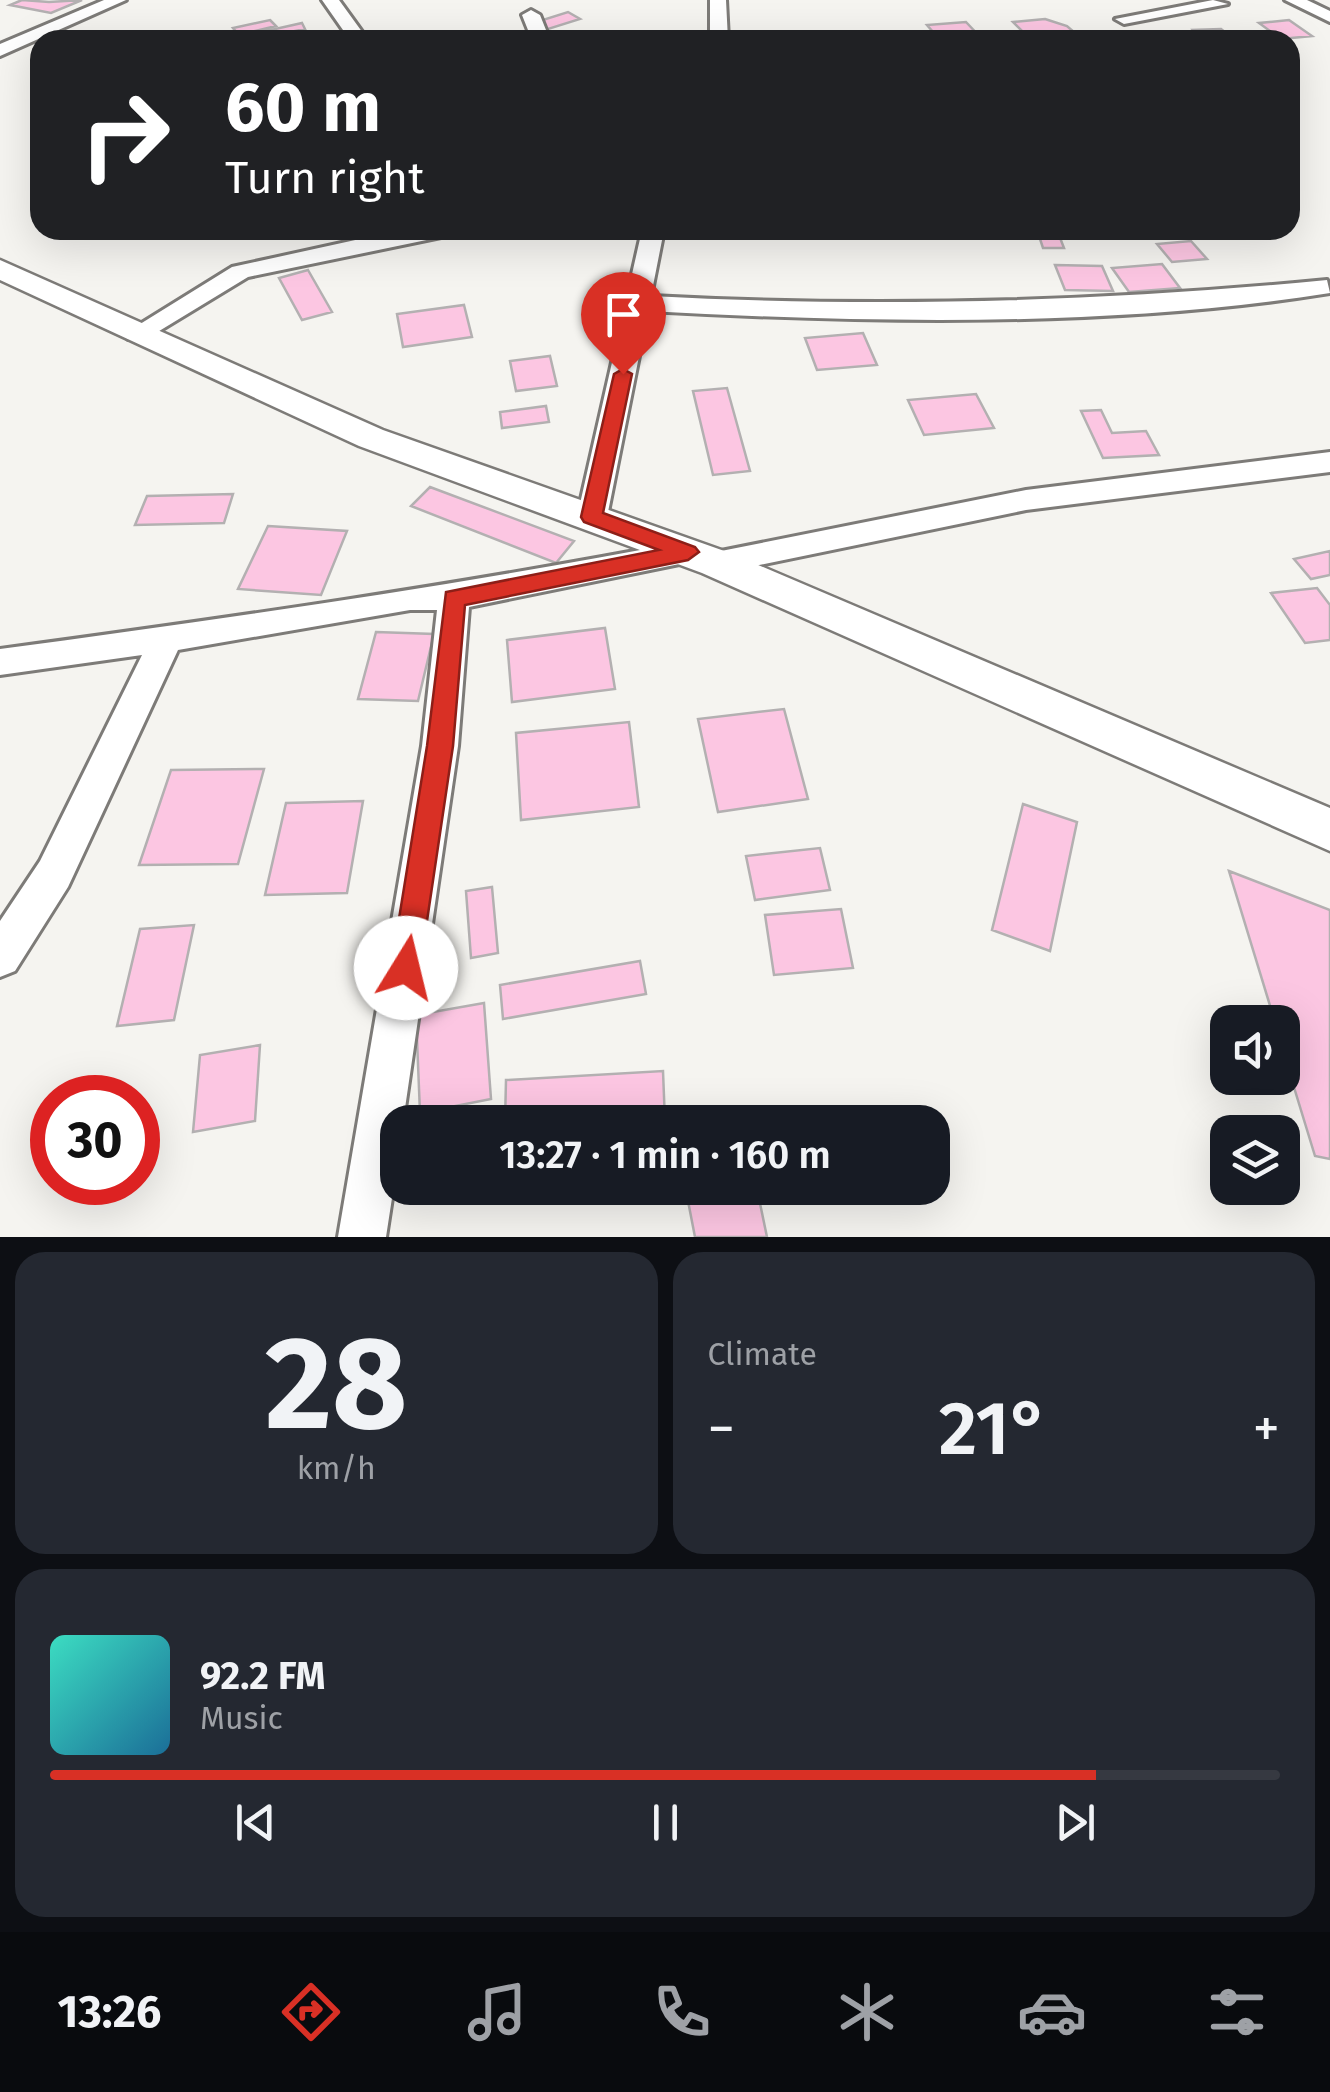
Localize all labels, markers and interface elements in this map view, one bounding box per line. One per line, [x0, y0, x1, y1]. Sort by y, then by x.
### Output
text: 60 m [225, 66, 381, 150]
icon: right [60, 70, 190, 200]
text: Turn right [225, 151, 424, 205]
pin [581, 272, 666, 375]
icon: arrive [596, 287, 651, 342]
position arrow [354, 916, 458, 1020]
map controls [1210, 1005, 1300, 1205]
button: sound [1210, 1005, 1300, 1095]
speed limit sign: 30 [30, 1075, 160, 1205]
button: layers [1210, 1115, 1300, 1205]
text: 13:27 · 1 min · 160 m [499, 1132, 831, 1178]
text: 28 [265, 1306, 408, 1462]
text: Climate [708, 1335, 817, 1373]
text: 21° [939, 1384, 1049, 1474]
text: − [708, 1396, 735, 1462]
text: + [1253, 1396, 1280, 1462]
text: km/h [297, 1449, 376, 1487]
text: 92.2 FM [200, 1653, 325, 1699]
text: Music [200, 1699, 283, 1737]
icon: previous [228, 1795, 283, 1850]
icon: pause [638, 1795, 693, 1850]
icon: next [1048, 1795, 1103, 1850]
icon: directions [276, 1977, 346, 2047]
icon: music [462, 1977, 532, 2047]
icon: phone [647, 1977, 717, 2047]
icon: climate [832, 1977, 902, 2047]
icon: car [1017, 1977, 1087, 2047]
icon: filters [1202, 1977, 1272, 2047]
text: 13:26 [58, 1985, 161, 2039]

